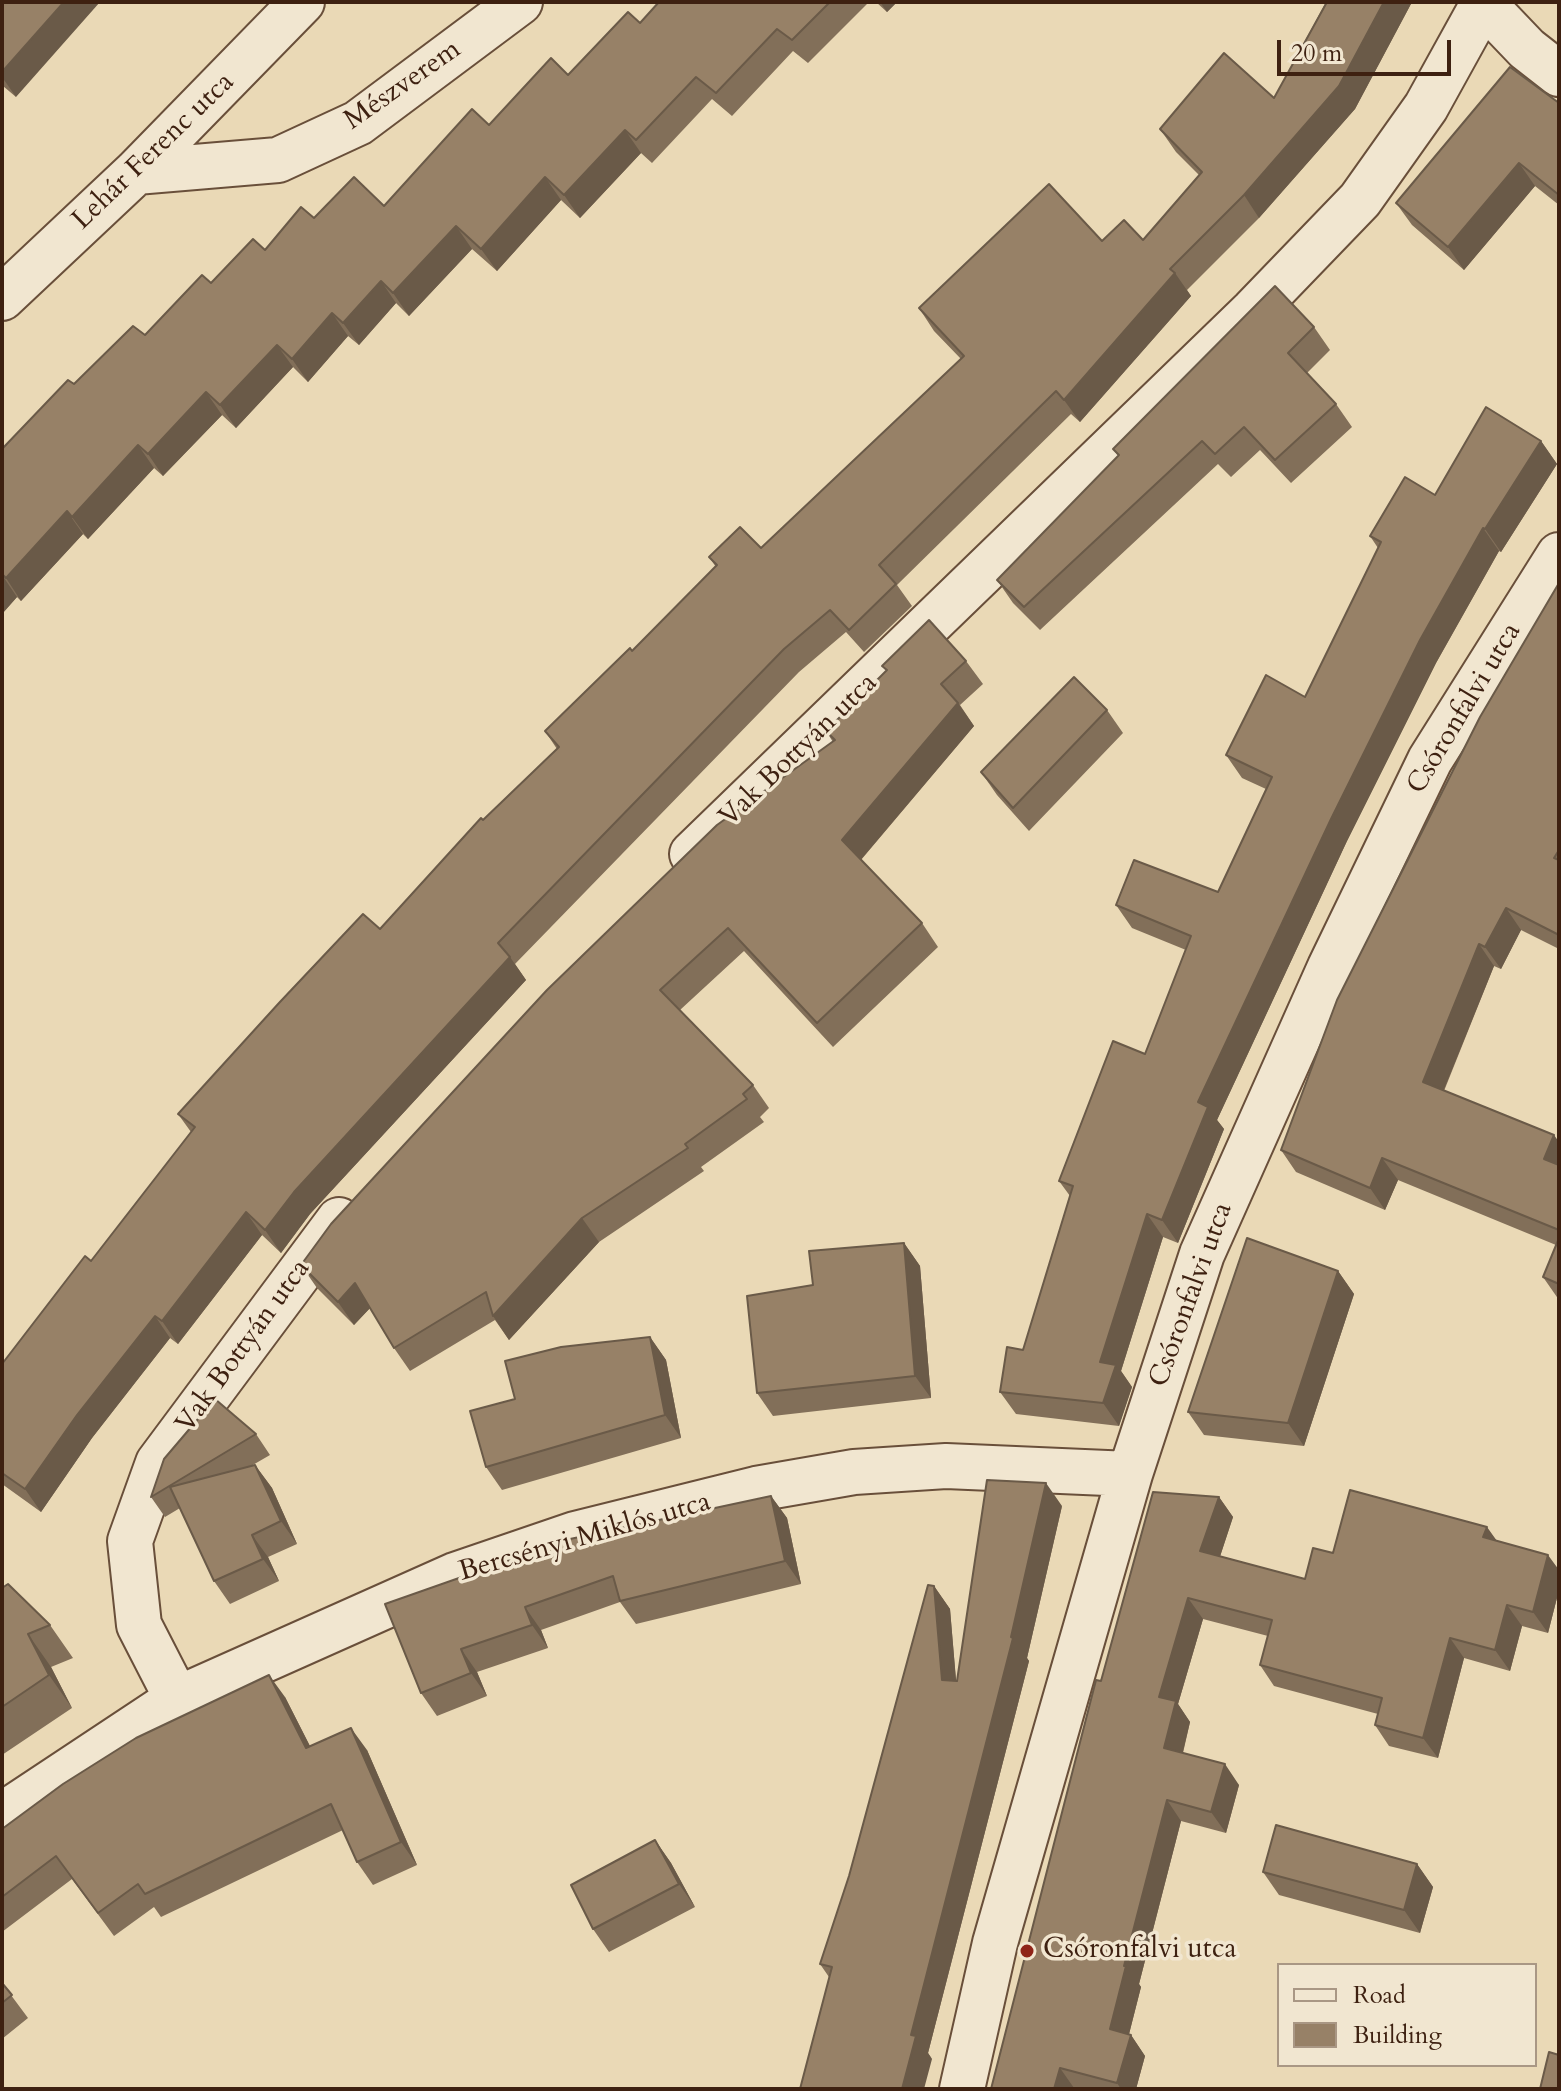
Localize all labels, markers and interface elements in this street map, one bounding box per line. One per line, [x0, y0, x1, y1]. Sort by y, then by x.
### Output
scale bar [1281, 24, 1455, 74]
street label: Mészverem [338, 34, 468, 138]
text: 20 m [1291, 37, 1342, 70]
street label: Lehár Ferenc utca [66, 66, 242, 238]
street label: Csóronfalvi utca [1401, 617, 1529, 801]
street label: Vak Bottyán utca [713, 667, 885, 835]
street label: Csóronfalvi utca [1143, 1198, 1241, 1392]
street label: Vak Bottyán utca [170, 1254, 318, 1440]
street label: Bercsényi Miklós utca [455, 1486, 715, 1590]
place label: Csóronfalvi utca [1043, 1934, 1237, 1968]
marker: Csóronfalvi utca [1018, 1942, 1036, 1960]
legend [1277, 1963, 1537, 2067]
text: Road [1353, 1979, 1406, 2012]
text: Building [1353, 2019, 1442, 2052]

